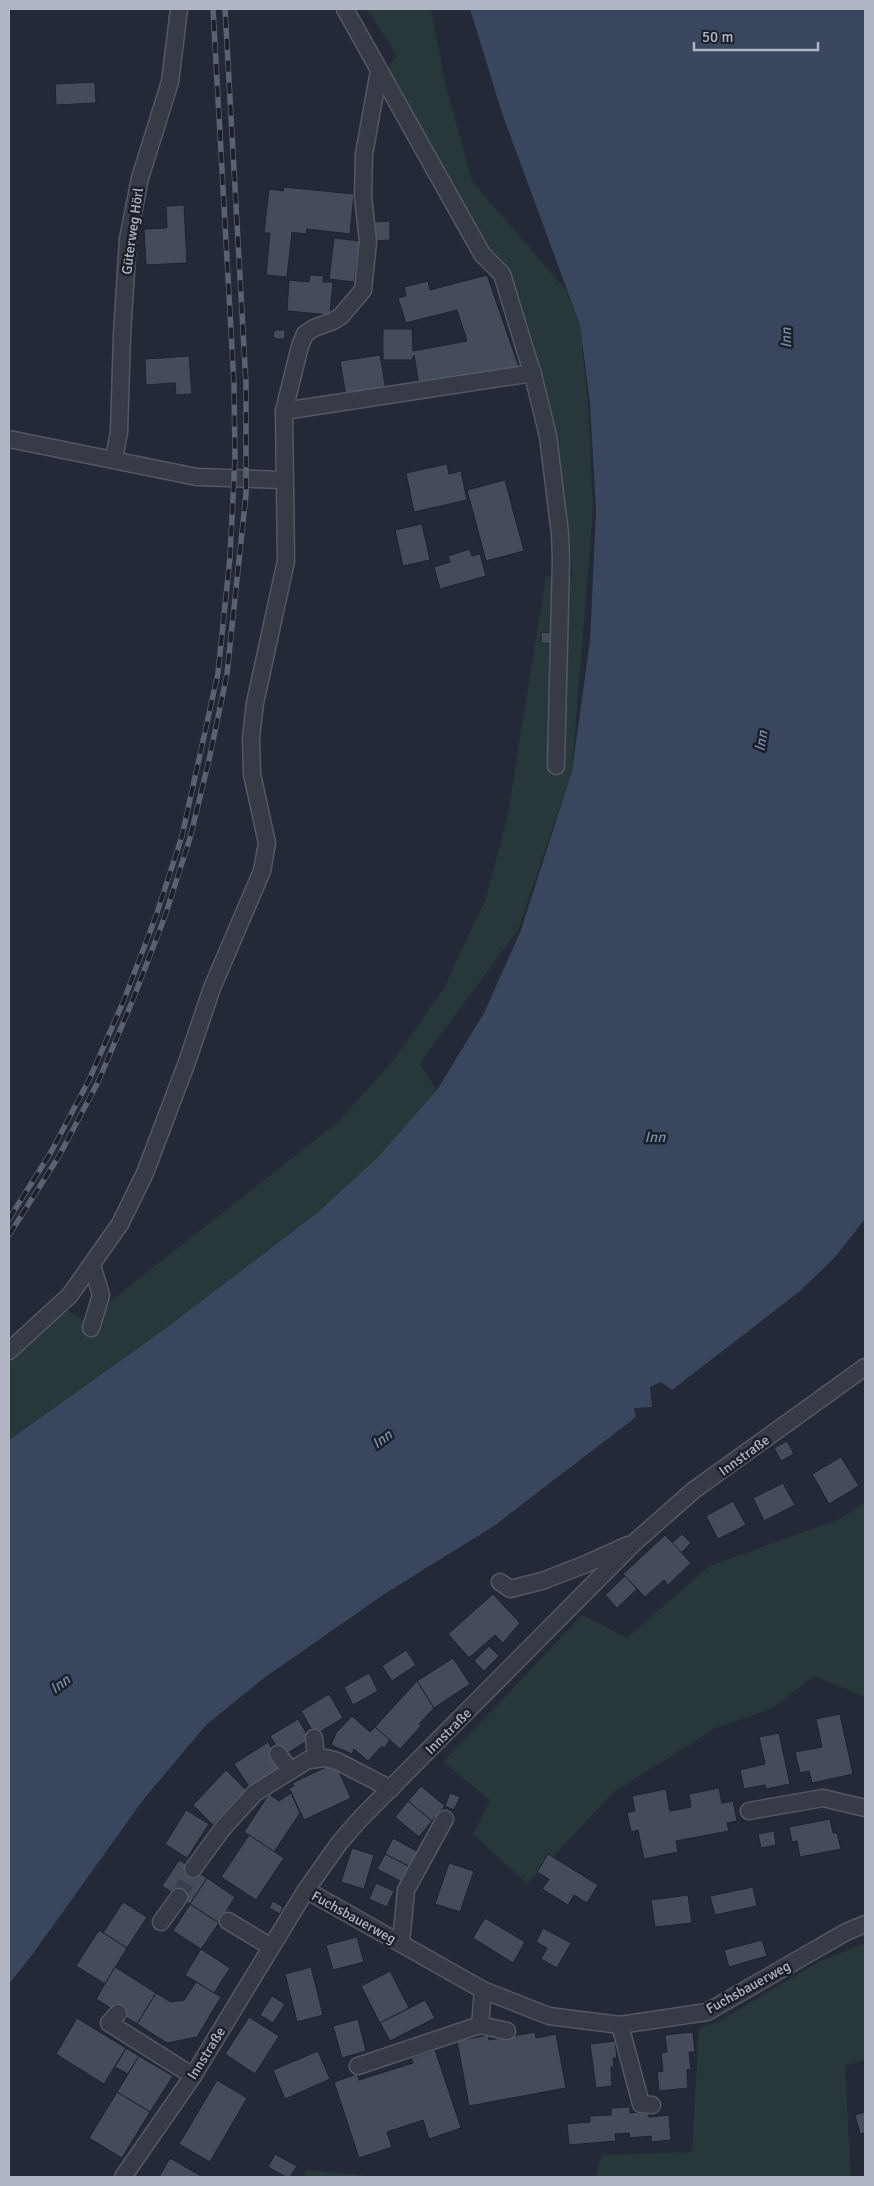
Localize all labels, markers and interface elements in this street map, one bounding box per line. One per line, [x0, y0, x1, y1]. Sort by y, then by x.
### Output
scale bar [694, 20, 818, 52]
text: 50 m [702, 28, 733, 46]
street label: Güterweg Hörl [118, 187, 147, 275]
water label: Inn [777, 327, 795, 349]
water label: Inn [750, 729, 772, 753]
water label: Inn [645, 1128, 666, 1146]
water label: Inn [368, 1425, 396, 1452]
street label: Innstraße [716, 1431, 773, 1479]
water label: Inn [46, 1670, 74, 1697]
street label: Innstraße [422, 1705, 475, 1758]
street label: Fuchsbauerweg [309, 1887, 399, 1948]
street label: Fuchsbauerweg [703, 1957, 793, 2018]
street label: Innstraße [184, 2024, 229, 2083]

